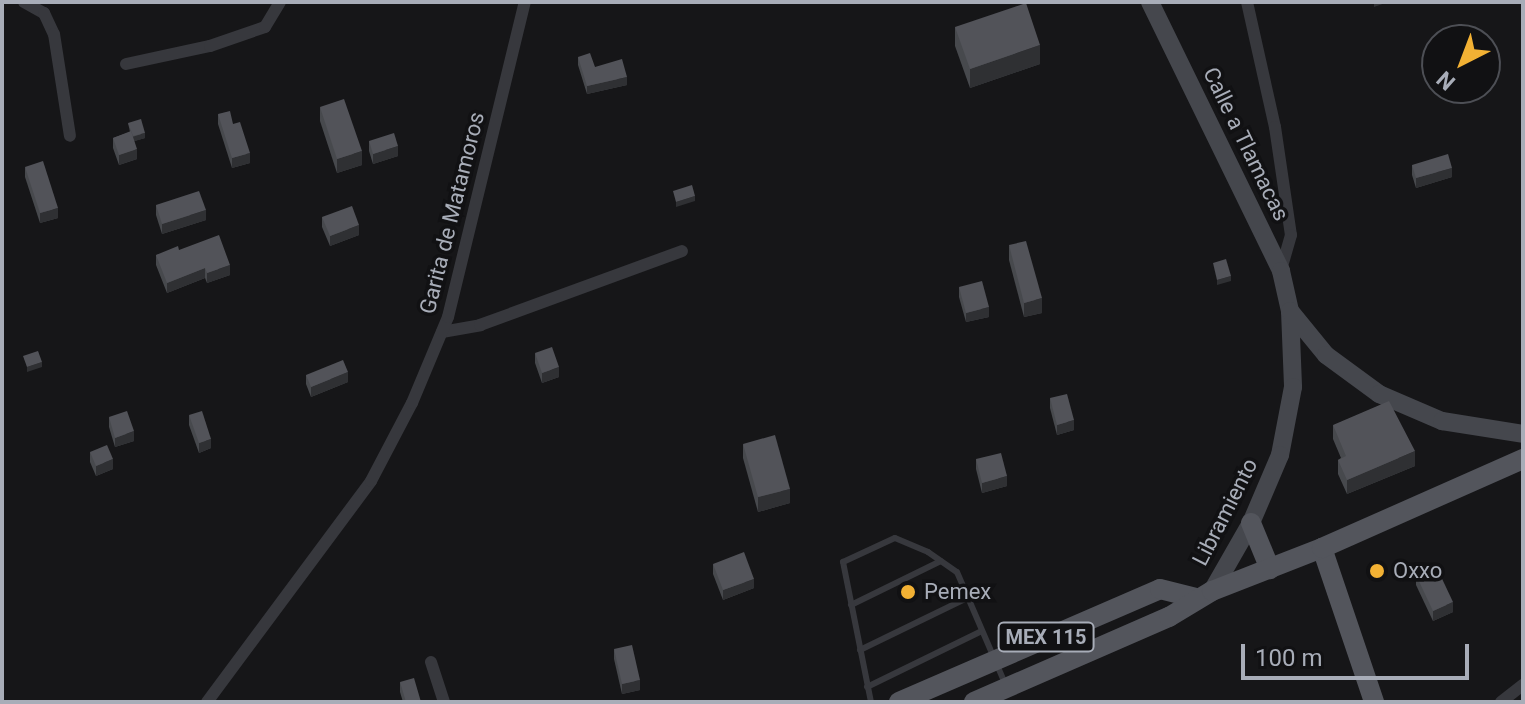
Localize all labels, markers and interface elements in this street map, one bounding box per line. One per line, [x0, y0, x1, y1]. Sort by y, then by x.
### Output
north arrow [1421, 24, 1501, 104]
street label: Calle a Tlamacas [1197, 63, 1295, 225]
text: N [1432, 66, 1460, 95]
street label: Garita de Matamoros [414, 109, 490, 317]
street label: Libramiento [1187, 454, 1263, 570]
place label: Oxxo [1393, 558, 1442, 584]
marker: Oxxo [1368, 562, 1386, 580]
place label: Pemex [924, 579, 991, 605]
marker: Pemex [899, 583, 917, 601]
road number: MEX 115 [996, 621, 1096, 653]
scale bar [1245, 628, 1473, 678]
text: 100 m [1255, 644, 1322, 672]

